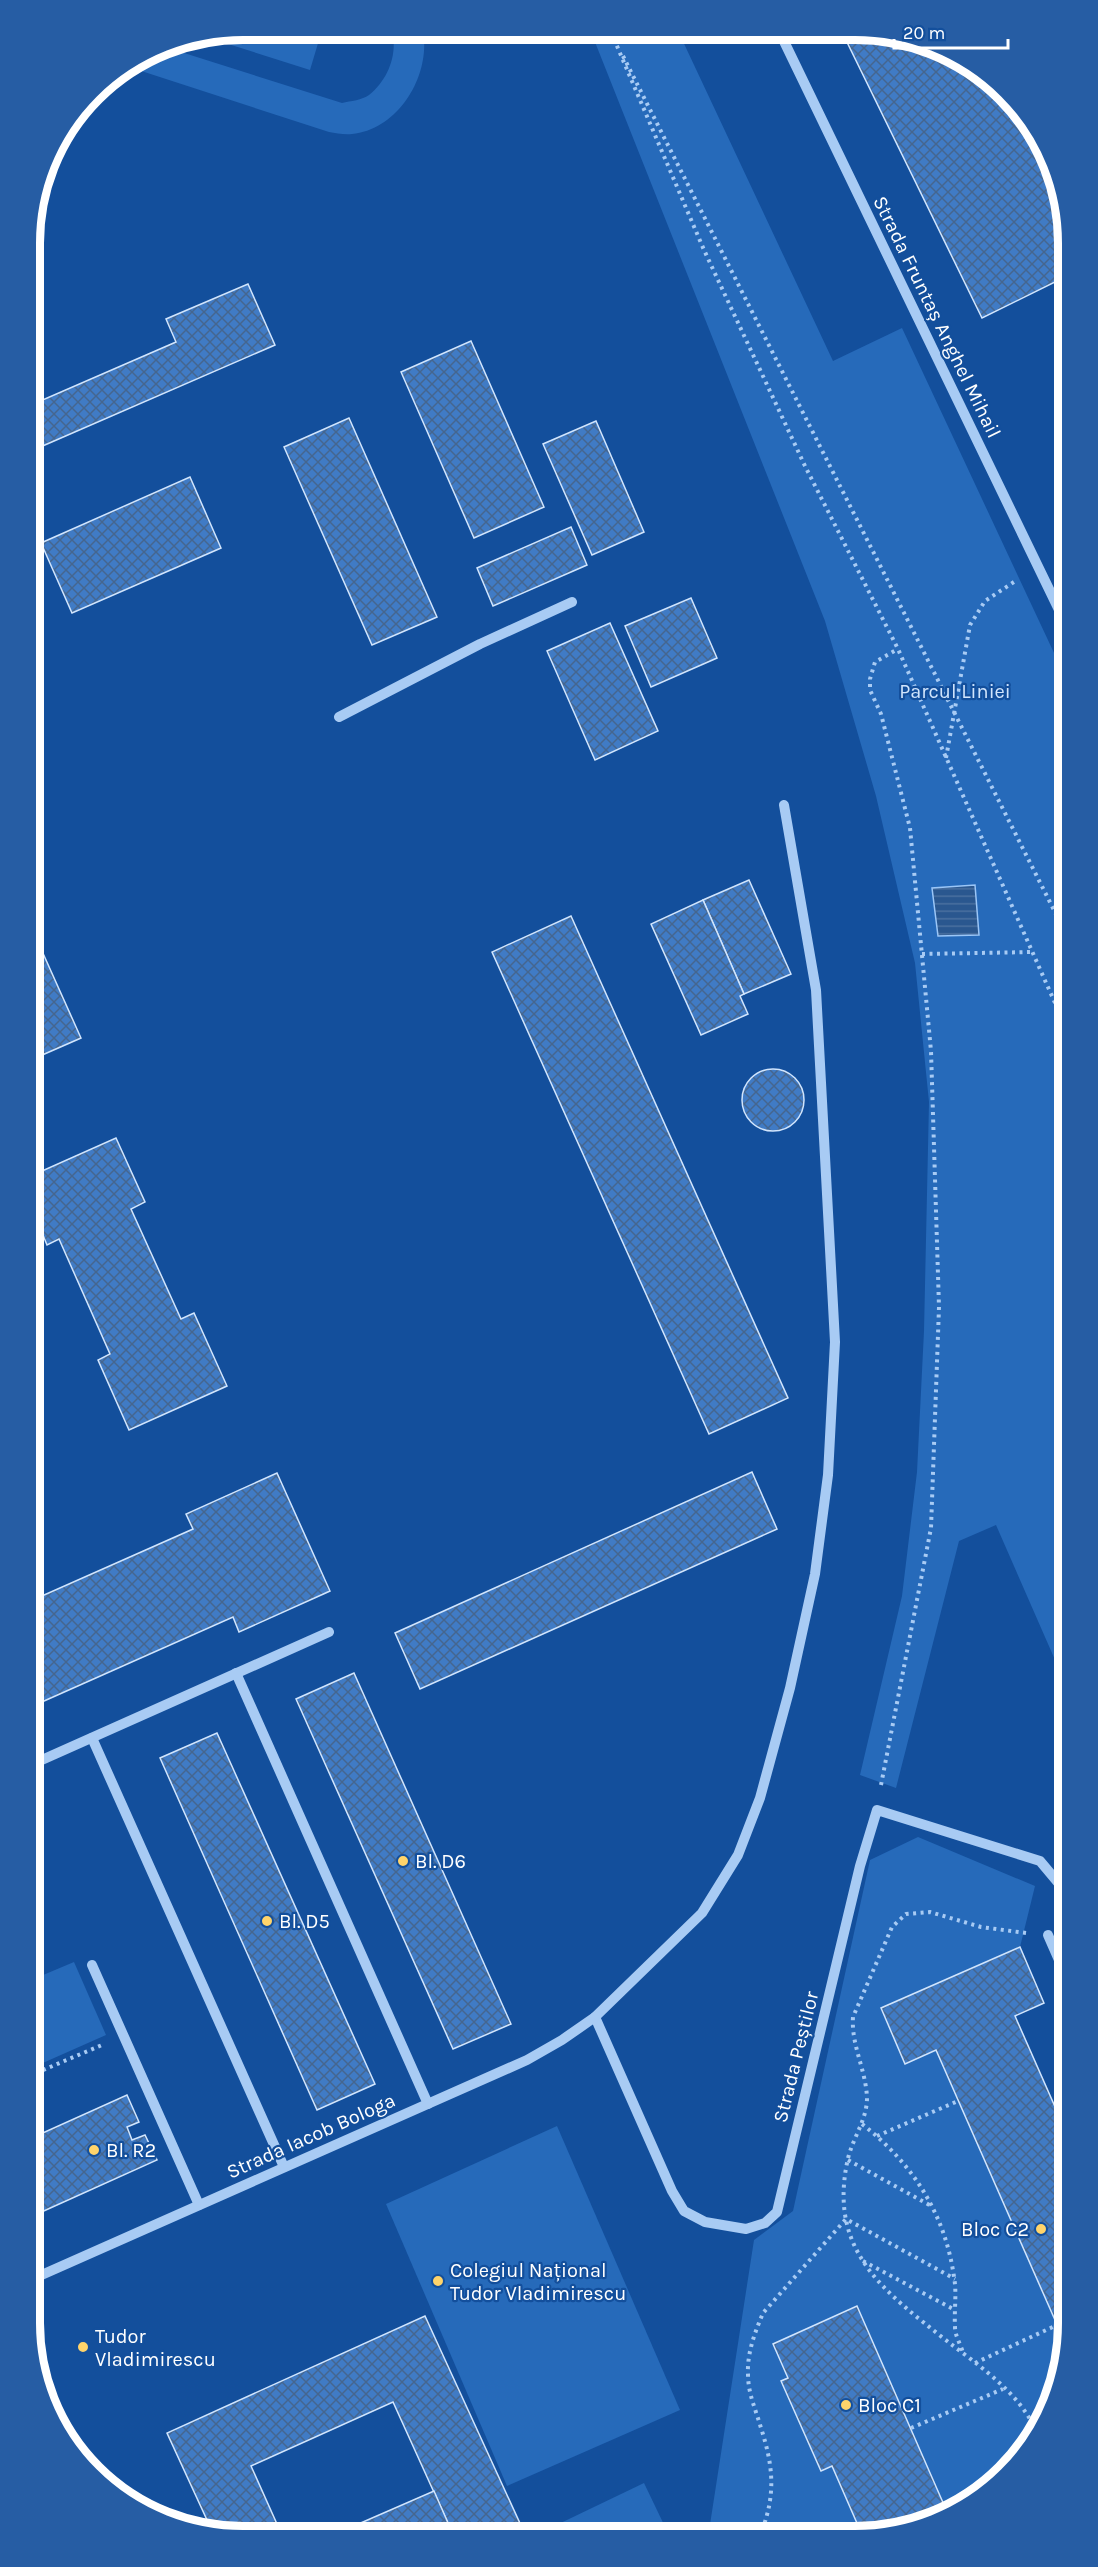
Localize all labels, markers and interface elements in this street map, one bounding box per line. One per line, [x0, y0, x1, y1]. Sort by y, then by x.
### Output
scale bar [894, 12, 1008, 50]
text: 20 m [903, 22, 945, 44]
street label: Strada Fruntaș Anghel Mihail [868, 192, 1006, 442]
park label: Parcul Liniei [899, 680, 1011, 703]
place label: Bl. D6 [415, 1850, 466, 1873]
marker: Bl. D6 [396, 1854, 410, 1868]
place label: Bl. D5 [279, 1910, 330, 1933]
marker: Bl. D5 [260, 1914, 274, 1928]
street label: Strada Peștilor [769, 1988, 824, 2125]
street label: Strada Iacob Bologa [223, 2088, 399, 2184]
place label: Bl. R2 [106, 2139, 156, 2162]
marker: Bl. R2 [87, 2143, 101, 2157]
place label: Bloc C2 [961, 2218, 1029, 2241]
marker: Bloc C2 [1034, 2222, 1048, 2236]
place label: Colegiul Național Tudor Vladimirescu [450, 2259, 626, 2305]
marker: Colegiul Național Tudor Vladimirescu [431, 2274, 445, 2288]
place label: Tudor Vladimirescu [95, 2325, 216, 2371]
marker: Tudor Vladimirescu [76, 2340, 90, 2354]
place label: Bloc C1 [858, 2394, 921, 2417]
marker: Bloc C1 [839, 2398, 853, 2412]

